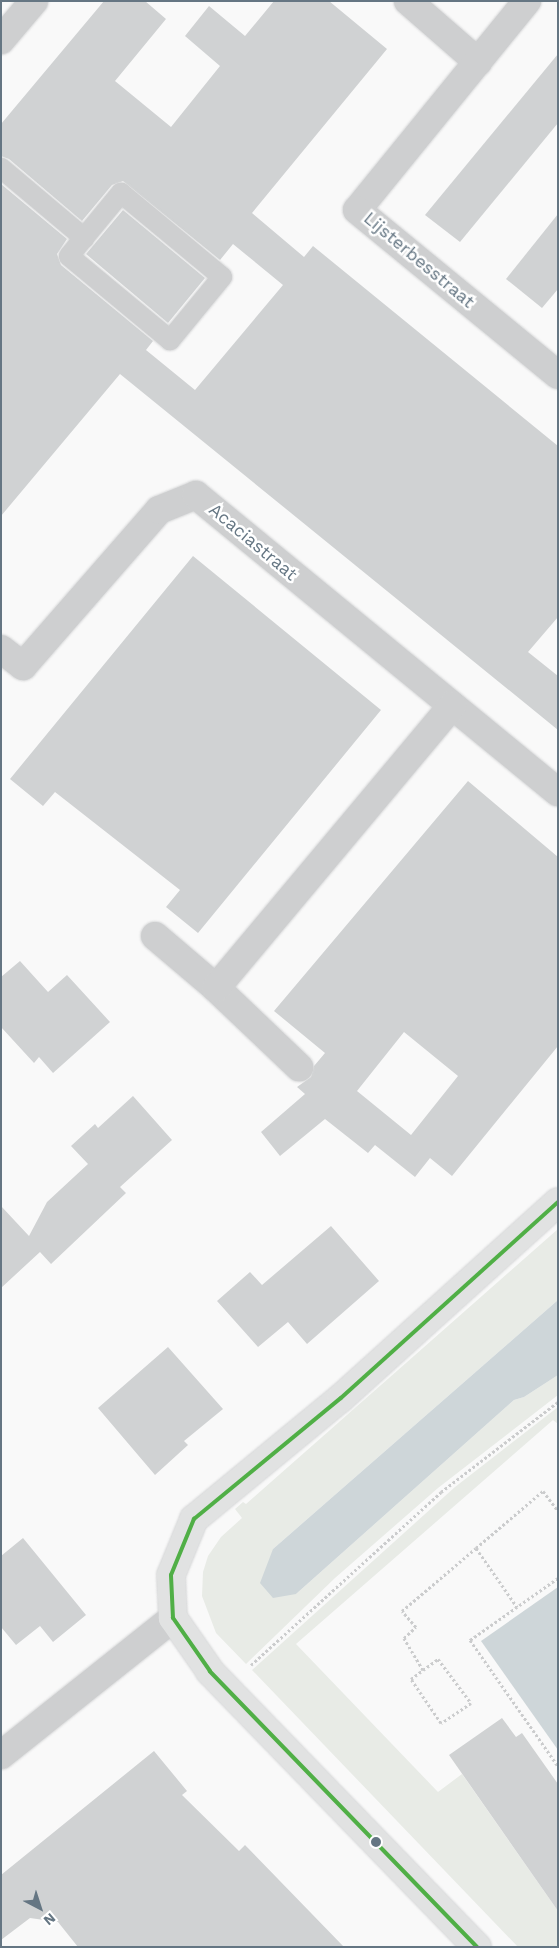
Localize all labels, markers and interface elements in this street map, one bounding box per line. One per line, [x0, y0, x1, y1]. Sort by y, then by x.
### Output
street label: Lijsterbesstraat [359, 207, 479, 313]
street label: Acaciastraat [204, 499, 302, 585]
unlabelled marker [371, 1837, 381, 1847]
north arrow [15, 1883, 65, 1933]
text: N [41, 1910, 59, 1929]

